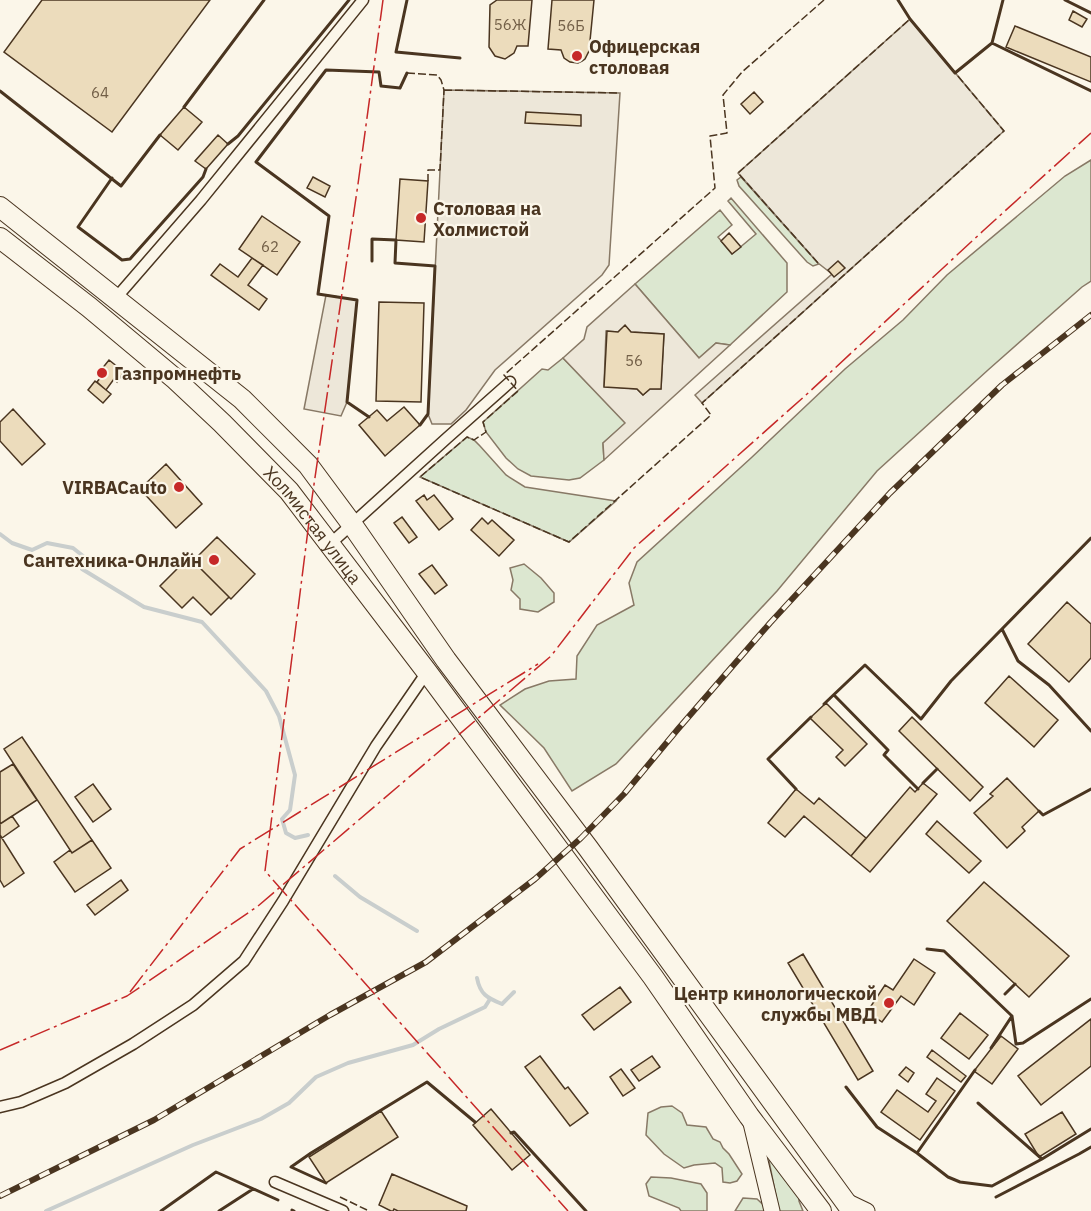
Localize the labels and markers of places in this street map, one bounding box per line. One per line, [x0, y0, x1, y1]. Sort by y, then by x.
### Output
place label: Офицерская столовая [589, 35, 700, 79]
marker: Офицерская столовая [570, 49, 584, 63]
place label: Столовая на Холмистой [433, 197, 541, 241]
marker: Столовая на Холмистой [414, 211, 428, 225]
place label: Газпромнефть [114, 362, 241, 385]
marker: Газпромнефть [95, 366, 109, 380]
place label: VIRBACauto [62, 476, 167, 499]
marker: VIRBACauto [172, 480, 186, 494]
place label: Сантехника-Онлайн [23, 549, 202, 572]
marker: Сантехника-Онлайн [207, 553, 221, 567]
place label: Центр кинологической службы МВД [674, 982, 877, 1026]
marker: Центр кинологической службы МВД [882, 996, 896, 1010]

